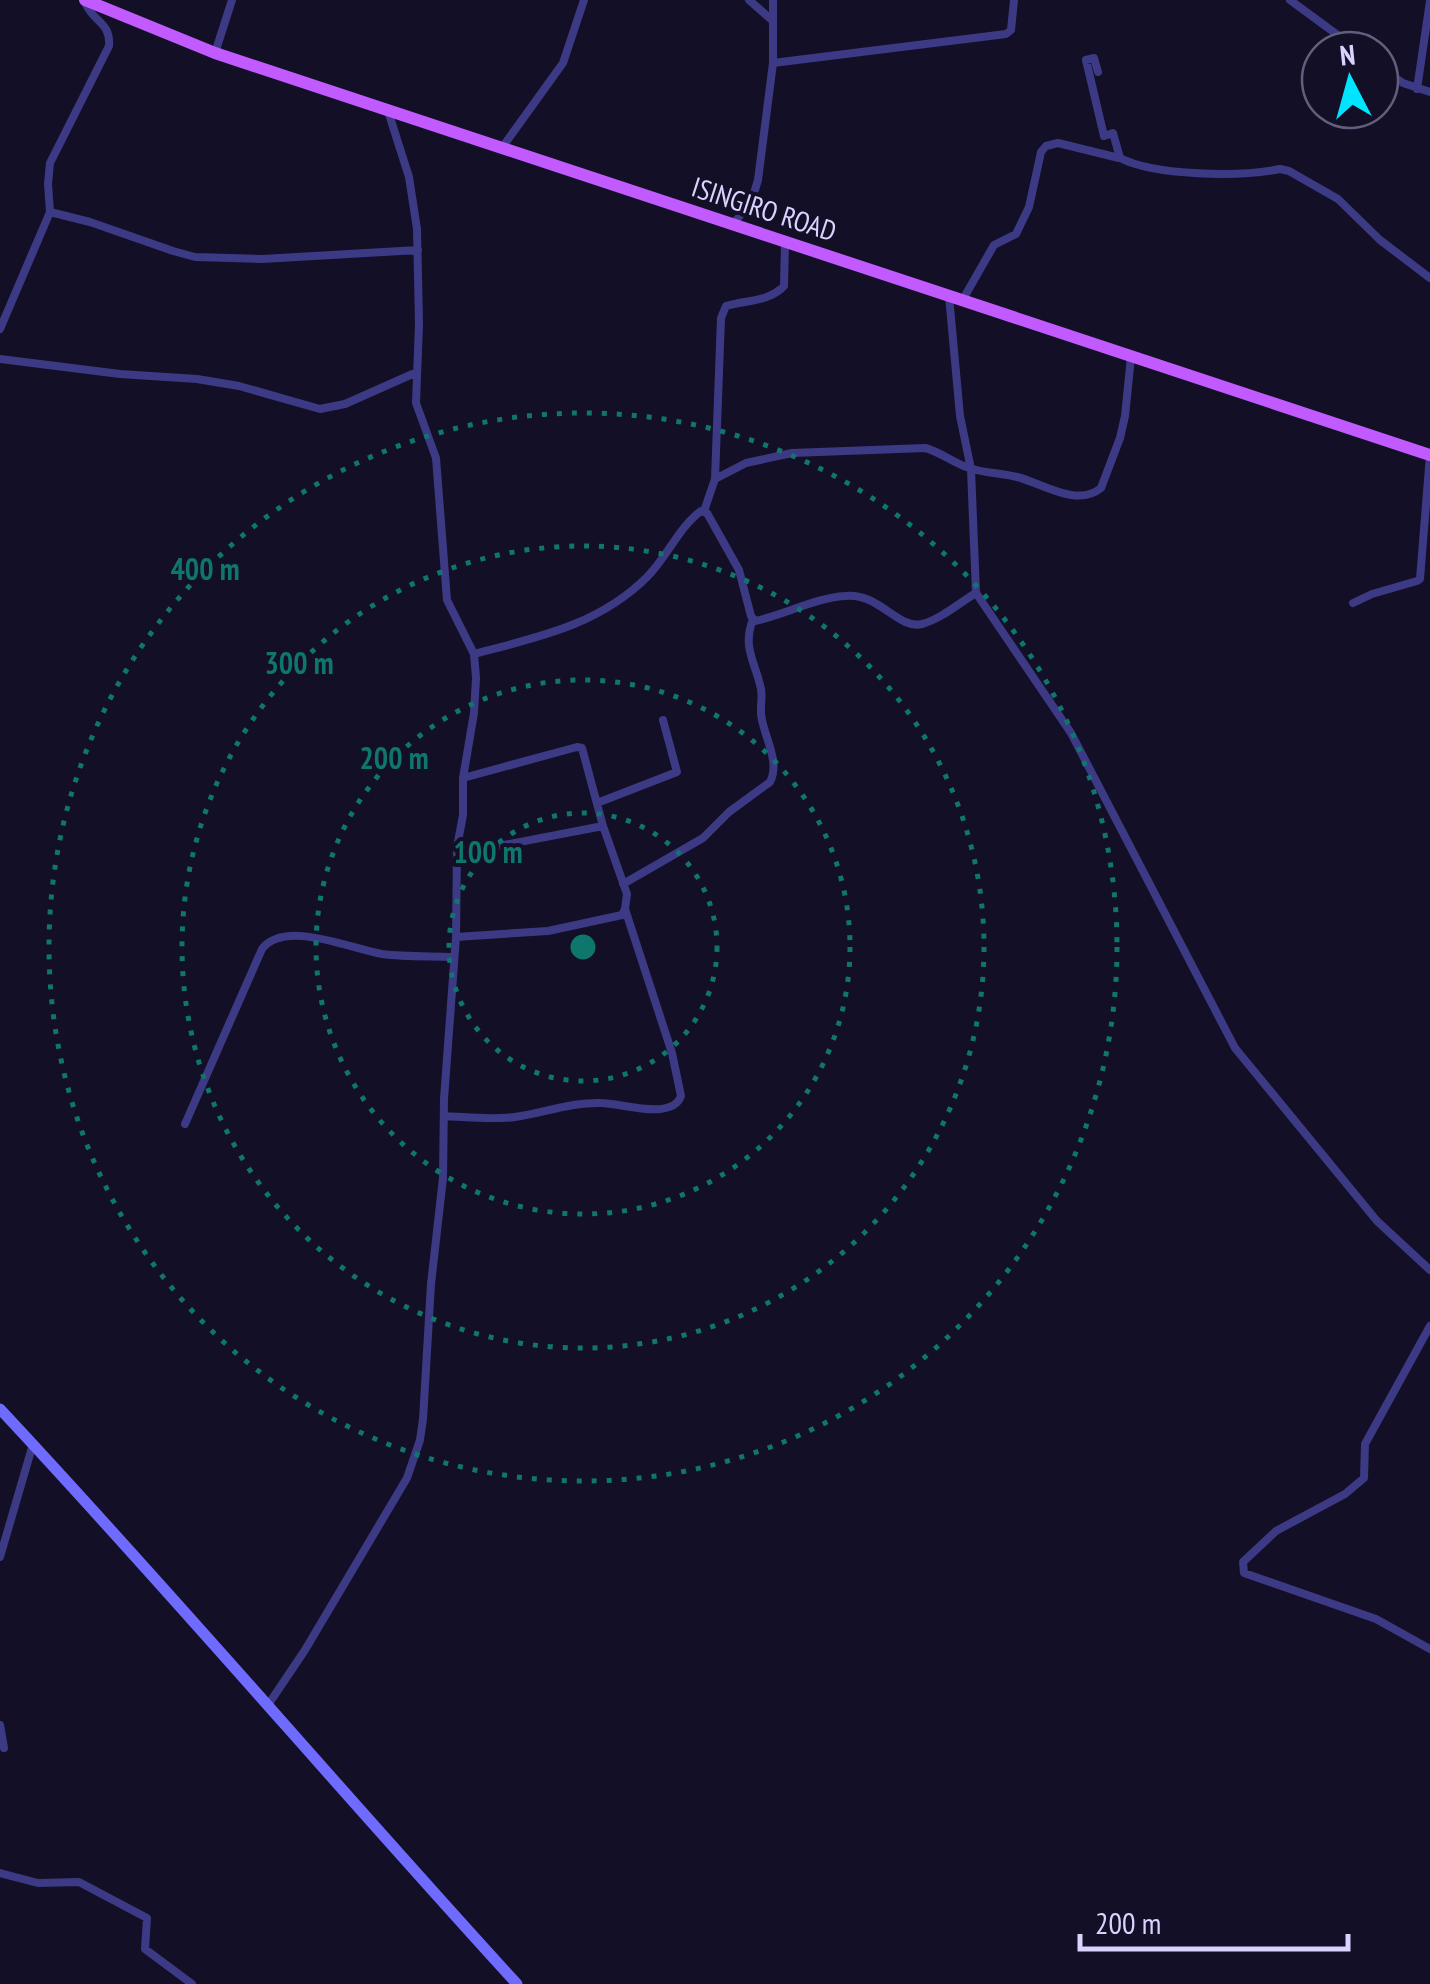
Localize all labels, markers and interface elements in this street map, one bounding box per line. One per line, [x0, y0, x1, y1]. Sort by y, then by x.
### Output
north arrow [1300, 30, 1400, 130]
text: N [1338, 35, 1357, 74]
street label: ISINGIRO ROAD [687, 168, 841, 249]
text: 400 m [170, 549, 240, 588]
text: 300 m [264, 643, 334, 682]
text: 200 m [359, 738, 429, 777]
text: 100 m [453, 832, 523, 871]
centre of rings [565, 929, 601, 965]
scale bar [1080, 1889, 1348, 1951]
text: 200 m [1095, 1903, 1161, 1942]

